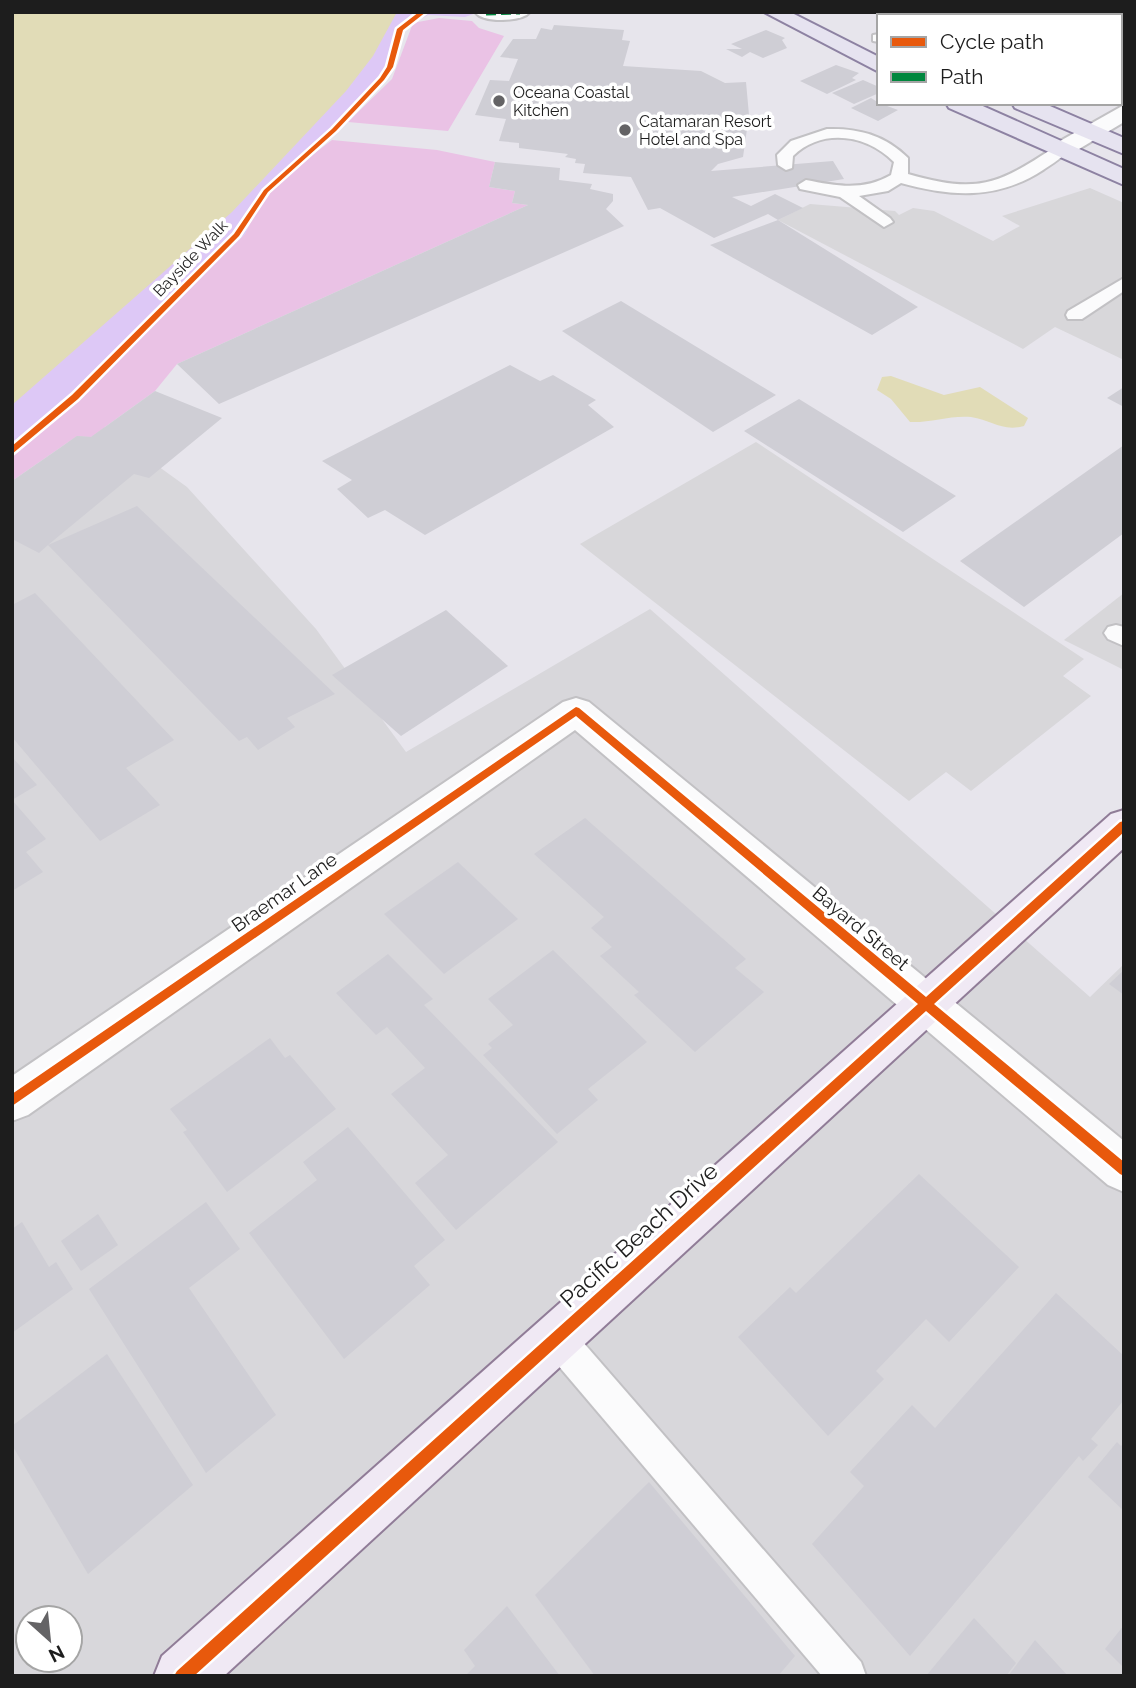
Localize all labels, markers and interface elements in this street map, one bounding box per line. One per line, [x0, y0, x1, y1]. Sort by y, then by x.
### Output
legend [877, 14, 1122, 105]
text: Cycle path [940, 29, 1044, 54]
text: Path [940, 64, 984, 89]
place label: Oceana Coastal Kitchen [513, 83, 630, 120]
marker: Oceana Coastal Kitchen [491, 93, 507, 109]
place label: Catamaran Resort Hotel and Spa [639, 112, 772, 149]
marker: Catamaran Resort Hotel and Spa [617, 122, 633, 138]
street label: Bayside Walk [149, 216, 232, 301]
street label: Braemar Lane [227, 848, 341, 936]
street label: Bayard Street [808, 881, 914, 975]
street label: Pacific Beach Drive [554, 1157, 723, 1312]
north arrow [14, 1604, 84, 1674]
text: N [45, 1641, 68, 1667]

